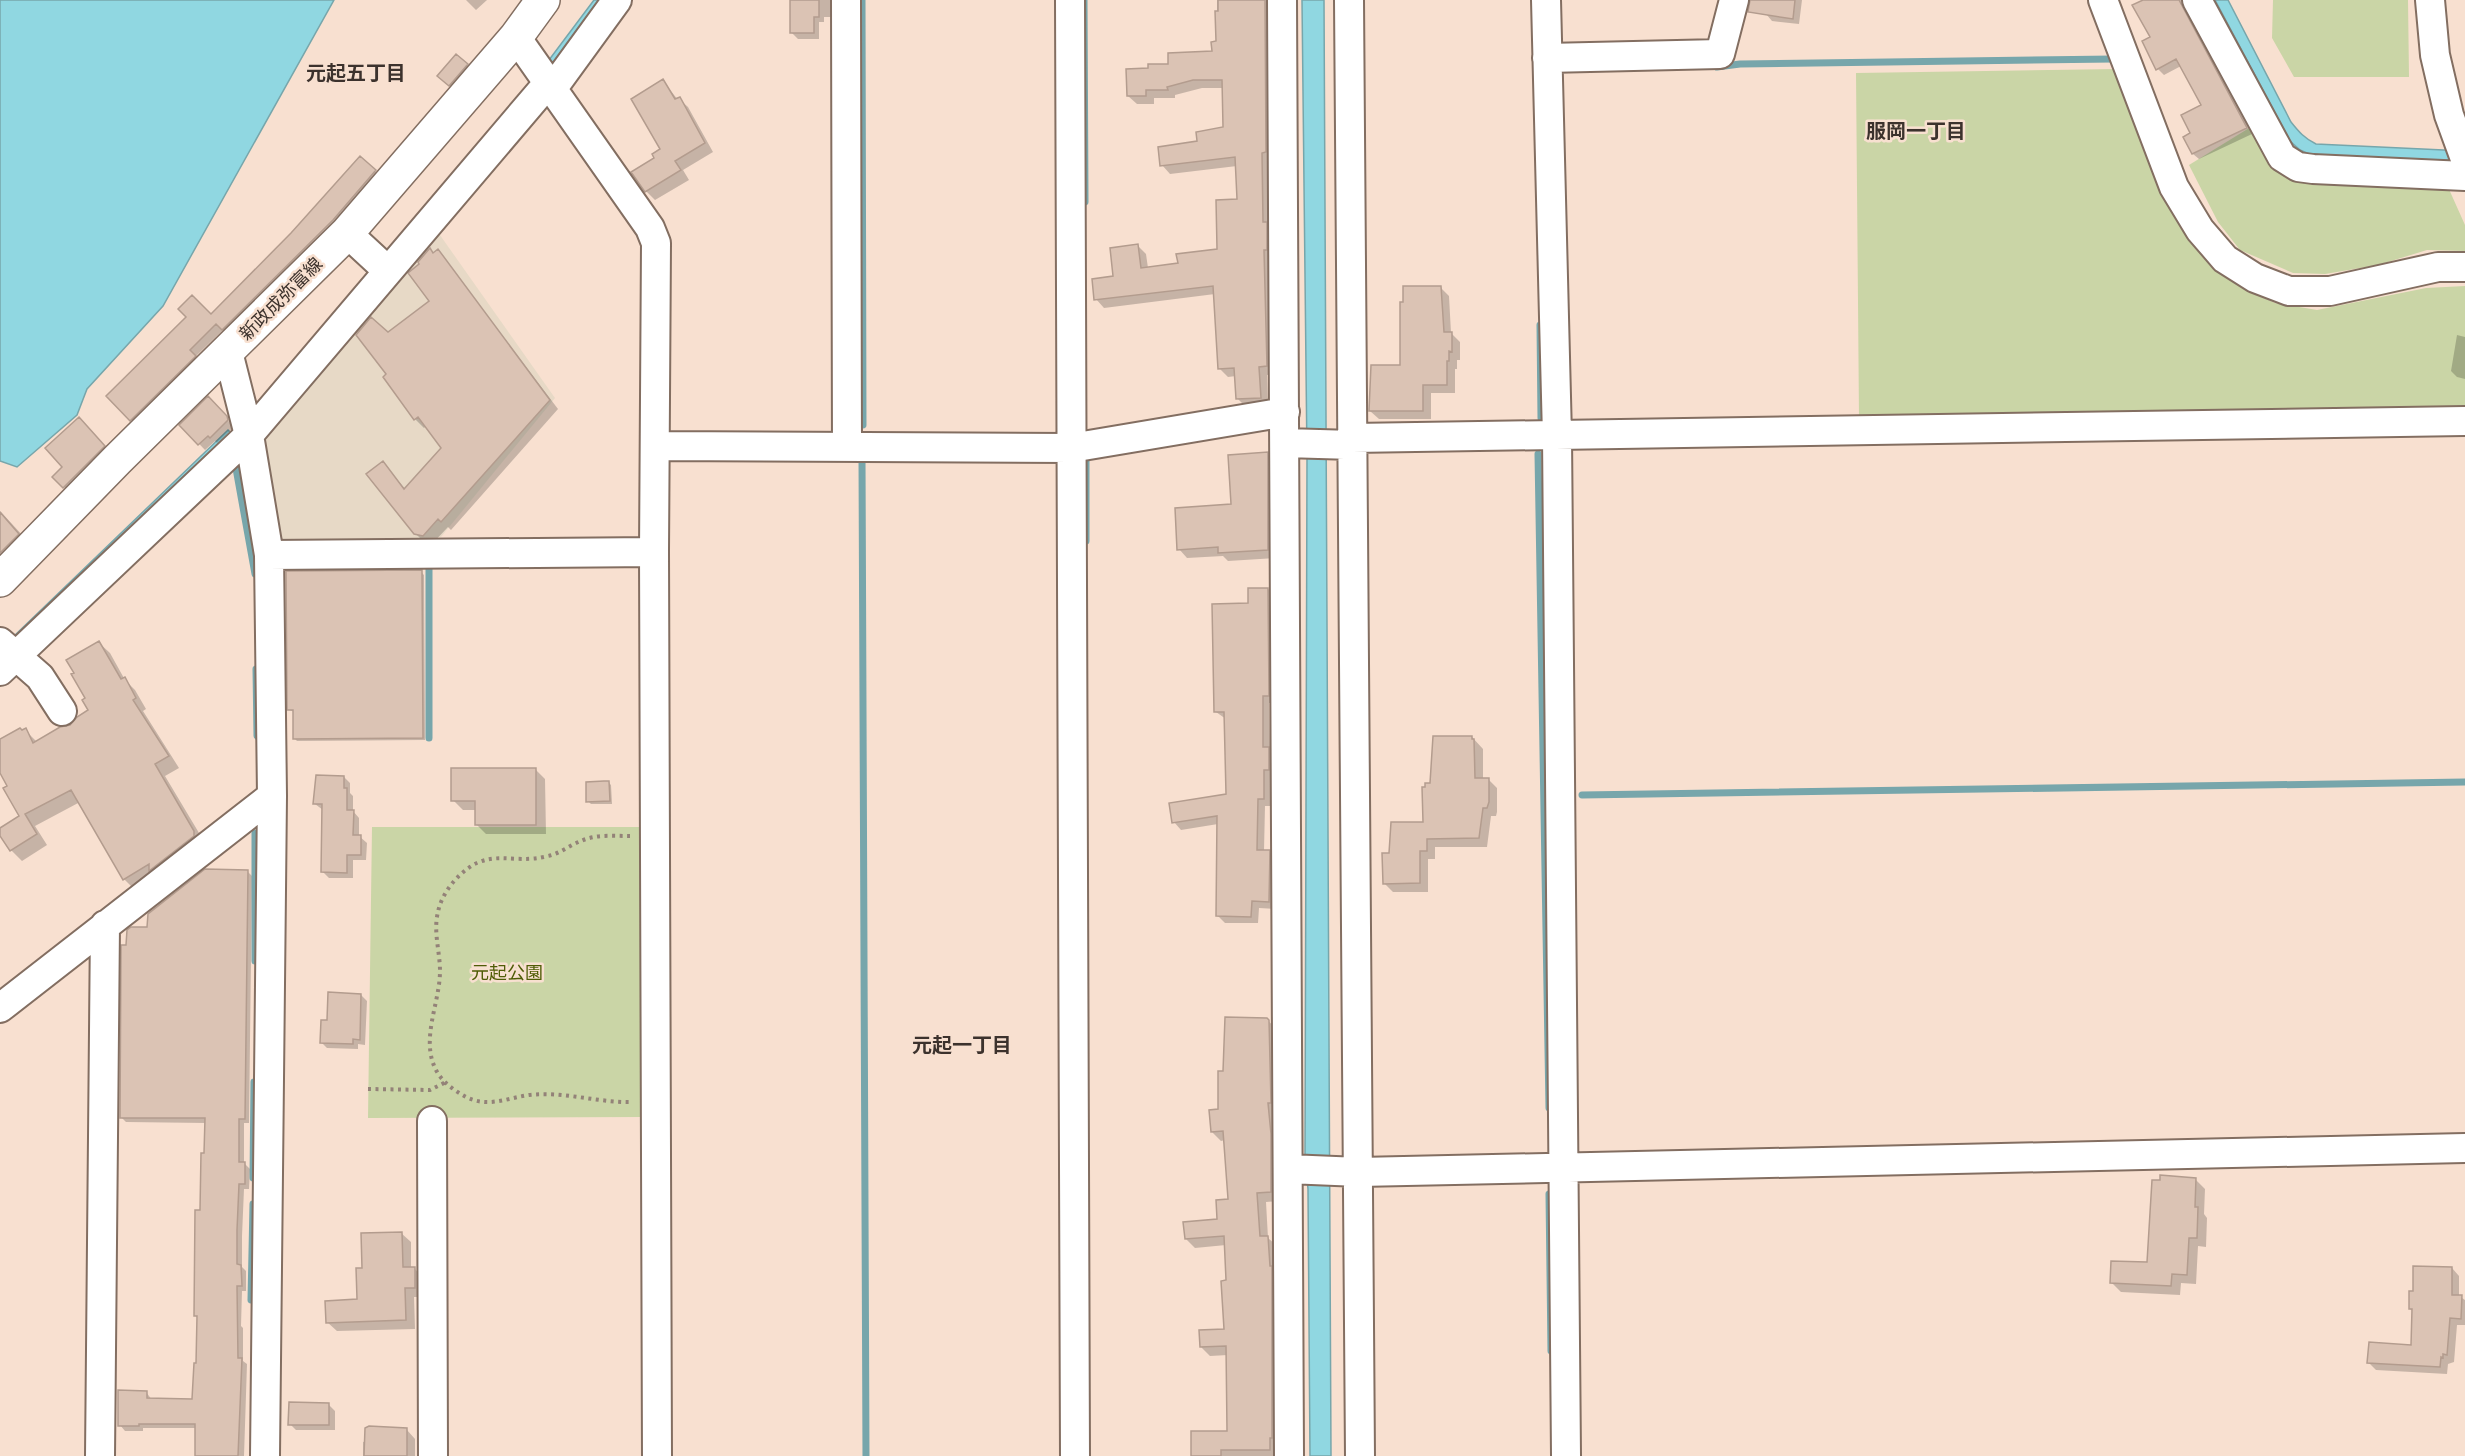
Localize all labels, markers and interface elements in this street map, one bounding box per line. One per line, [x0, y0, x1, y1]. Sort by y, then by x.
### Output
district label: 元起五丁目 [306, 61, 406, 85]
district label: 服岡一丁目 [1866, 119, 1966, 143]
street label: 新政成弥富線 [235, 253, 326, 344]
park label: 元起公園 [471, 962, 543, 983]
district label: 元起一丁目 [912, 1033, 1012, 1057]

